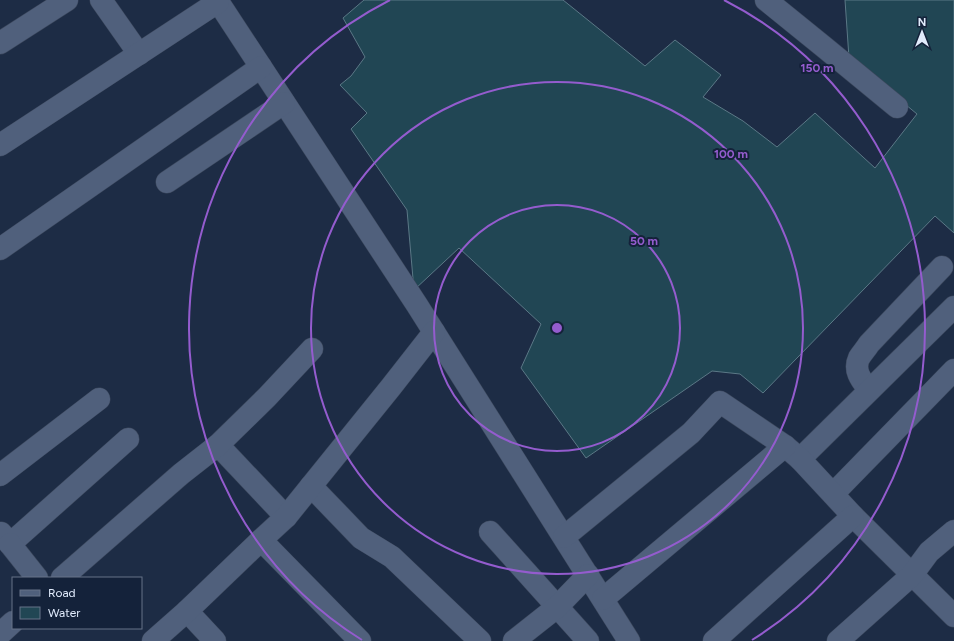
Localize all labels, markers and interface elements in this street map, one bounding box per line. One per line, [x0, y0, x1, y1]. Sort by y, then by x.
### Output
north arrow [902, 12, 942, 52]
text: N [918, 16, 926, 29]
text: 150 m [800, 61, 834, 75]
text: 100 m [714, 147, 748, 161]
text: 50 m [630, 234, 658, 248]
centre of rings [550, 321, 564, 335]
legend [12, 577, 142, 629]
text: Road [48, 586, 76, 600]
text: Water [48, 606, 80, 620]

